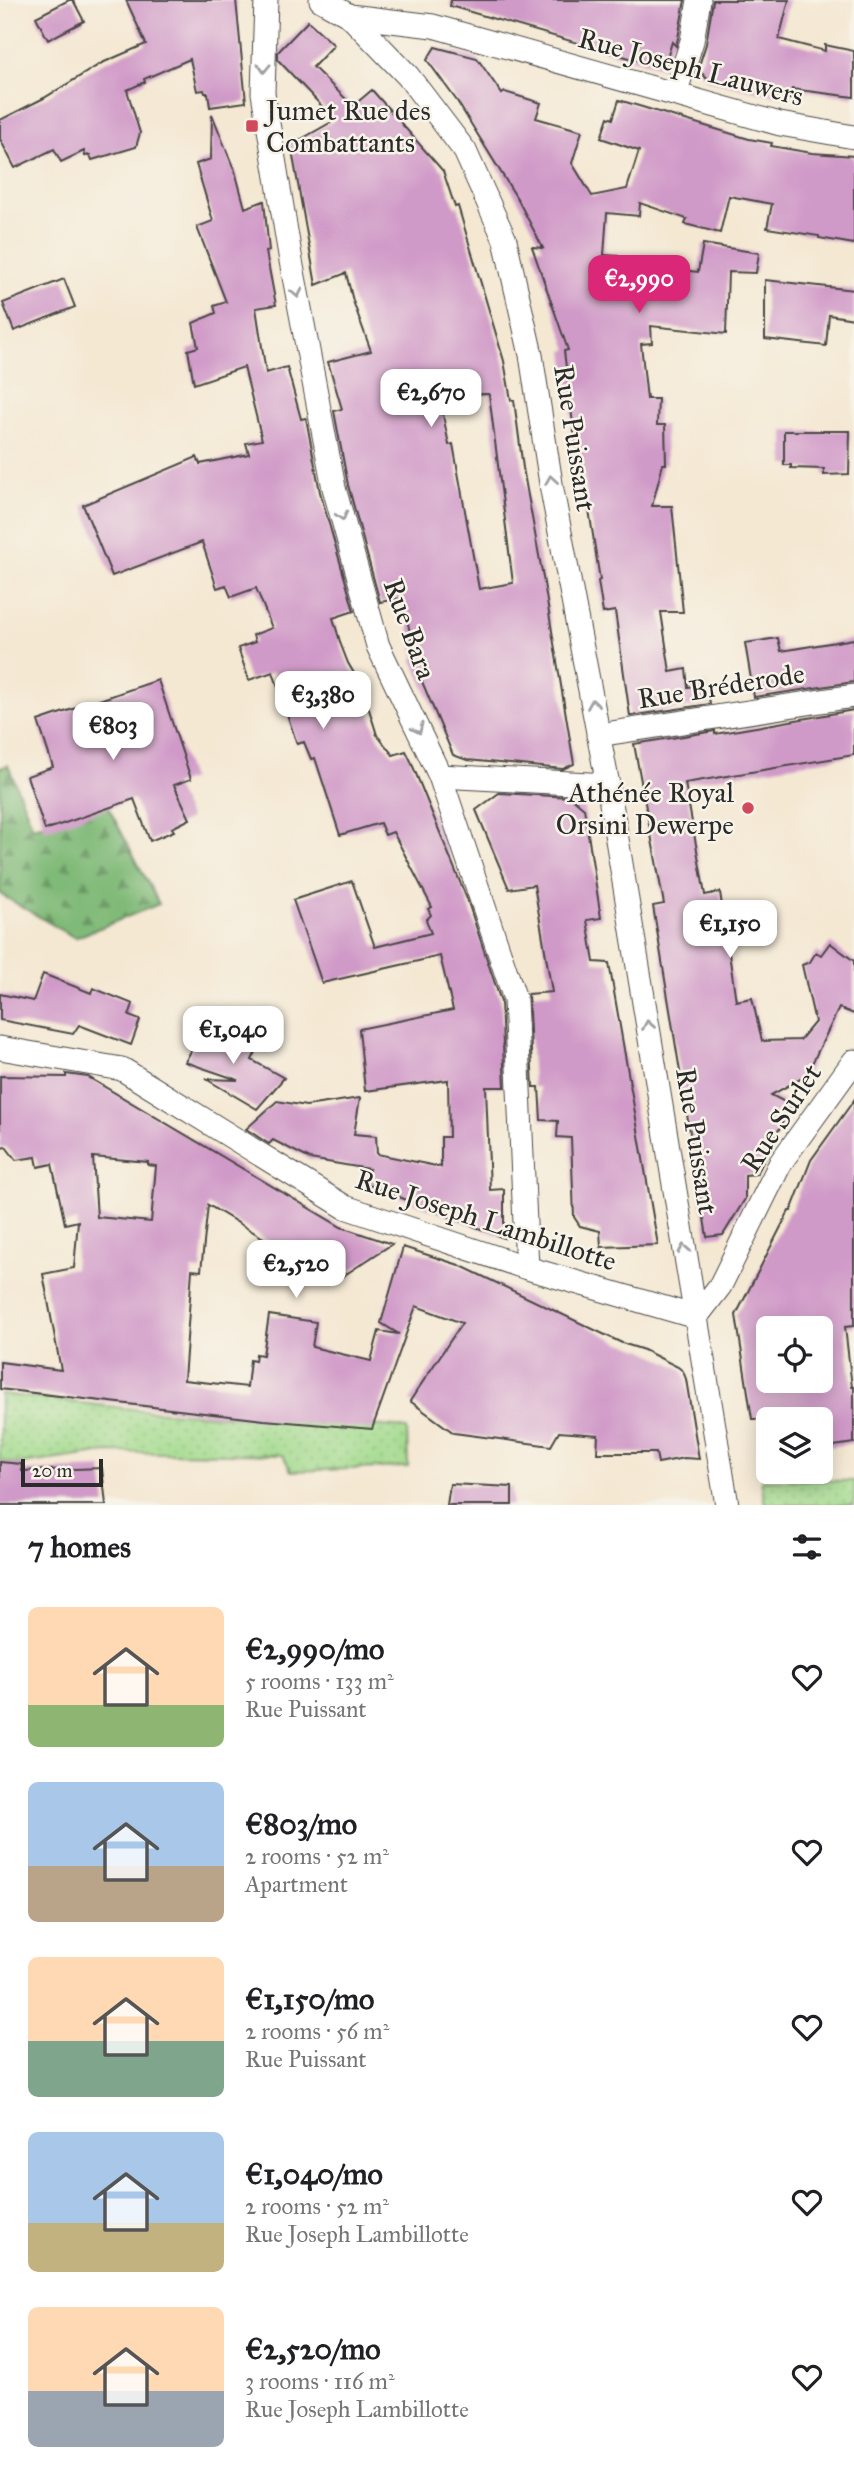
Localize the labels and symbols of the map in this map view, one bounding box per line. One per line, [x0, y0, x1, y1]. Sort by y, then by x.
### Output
street label: Rue Joseph Lauwers [574, 20, 808, 114]
one-way arrow [256, 63, 271, 74]
place label: Jumet Rue des Combattants [263, 93, 431, 160]
marker: Jumet Rue des Combattants [244, 118, 260, 134]
pin: €2,990 [582, 256, 696, 315]
one-way arrow [289, 287, 304, 299]
street label: Rue Puissant [546, 362, 604, 514]
pin: €2,670 [374, 370, 488, 429]
one-way arrow [544, 475, 559, 486]
one-way arrow [333, 510, 348, 522]
street label: Rue Bara [376, 574, 444, 684]
street label: Rue Bréderode [635, 656, 807, 716]
pin: €3,380 [266, 672, 380, 731]
one-way arrow [586, 698, 601, 710]
pin: €803 [72, 702, 154, 762]
one-way arrow [409, 722, 423, 735]
place label: Athénée Royal Orsini Dewerpe [556, 775, 734, 842]
marker: Athénée Royal Orsini Dewerpe [740, 800, 756, 816]
pin: €1,150 [673, 900, 787, 960]
pin: €1,040 [176, 1006, 290, 1066]
one-way arrow [641, 1019, 656, 1031]
street label: Rue Surlet [733, 1057, 829, 1179]
street label: Rue Puissant [668, 1065, 726, 1217]
street label: Rue Joseph Lambillotte [351, 1161, 621, 1279]
pin: €2,520 [239, 1240, 353, 1300]
one-way arrow [677, 1243, 692, 1255]
scale bar [21, 1456, 103, 1488]

